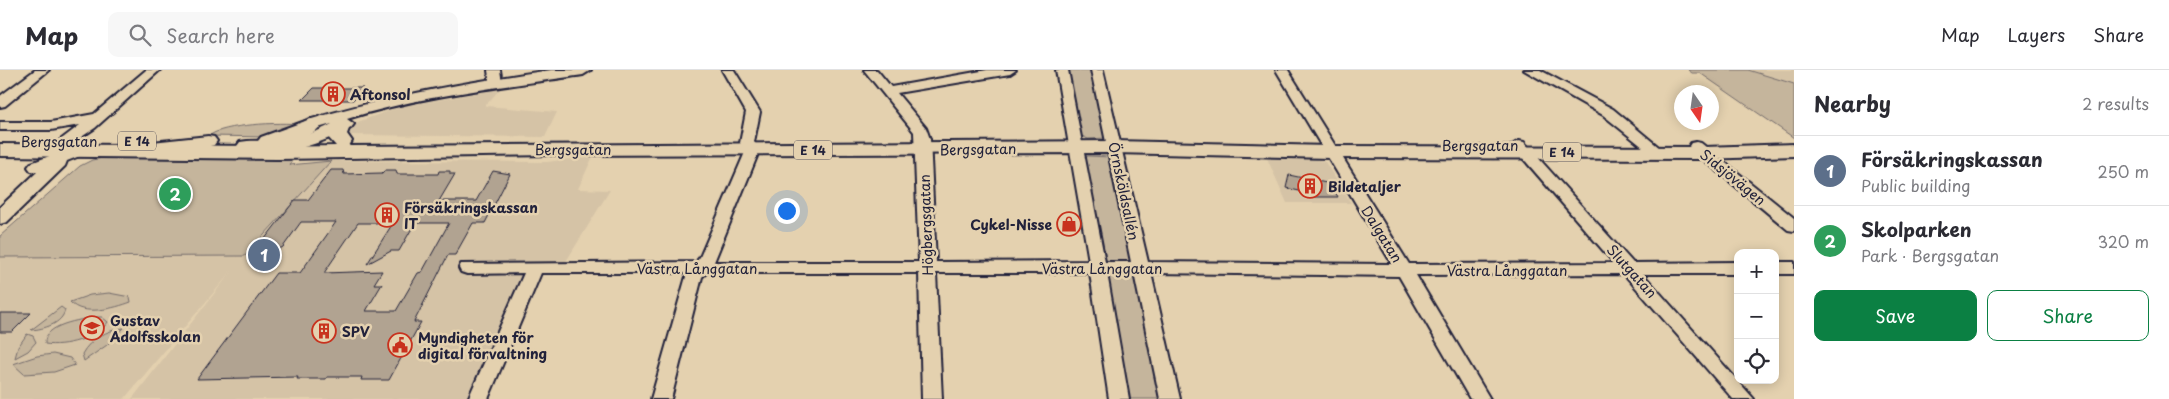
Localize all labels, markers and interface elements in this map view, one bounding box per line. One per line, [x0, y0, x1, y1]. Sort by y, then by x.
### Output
search box [108, 12, 458, 57]
text: Map [25, 17, 78, 53]
icon: search [126, 21, 154, 49]
text: Search here [166, 21, 275, 49]
text: Map [1941, 21, 1980, 48]
text: Layers [2008, 21, 2065, 48]
text: Share [2093, 21, 2144, 48]
building icon: Aftonsol [320, 81, 346, 107]
place label: Aftonsol [350, 84, 411, 105]
north arrow [1674, 85, 1719, 130]
text: Nearby [1814, 87, 1891, 119]
text: 2 results [2082, 91, 2149, 115]
street label: Bergsgatan [21, 131, 97, 152]
road number: E 14 [118, 131, 156, 150]
street label: Bergsgatan [1442, 135, 1518, 156]
street label: Bergsgatan [939, 138, 1017, 160]
street label: Bergsgatan [535, 139, 611, 160]
road number: E 14 [794, 140, 832, 160]
street label: Örnsköldsallén [1103, 140, 1145, 242]
road number: E 14 [1543, 142, 1581, 161]
street label: Sidsjövägen [1696, 144, 1770, 210]
text: Försäkringskassan [1861, 145, 2043, 173]
text: 1 [1826, 159, 1834, 183]
text: 250 m [2098, 159, 2149, 183]
building icon: Bildetaljer [1297, 173, 1323, 199]
text: Public building [1861, 173, 1971, 197]
street label: Högbergsgatan [914, 174, 938, 276]
pin: 2 [159, 175, 191, 213]
place label: Bildetaljer [1328, 176, 1402, 197]
place label: Försäkringskassan IT [404, 197, 538, 234]
your location [774, 198, 800, 224]
building icon: Försäkringskassan IT [374, 202, 400, 228]
street label: Dalgatan [1356, 202, 1408, 266]
shop icon: Cykel-Nisse [1056, 211, 1082, 237]
place label: Cykel-Nisse [970, 214, 1052, 235]
text: Skolparken [1861, 215, 1972, 243]
text: 2 [1824, 229, 1836, 253]
text: 320 m [2098, 229, 2149, 253]
pin: 1 [248, 236, 280, 274]
street label: Slutgatan [1602, 239, 1662, 303]
text: Park · Bergsgatan [1861, 243, 1999, 267]
map controls [1734, 249, 1779, 384]
button: + [1734, 249, 1779, 294]
street label: Västra Långgatan [637, 258, 757, 279]
street label: Västra Långgatan [1042, 258, 1162, 279]
street label: Västra Långgatan [1447, 260, 1567, 281]
button: Save [1814, 290, 1977, 341]
button: Share [1987, 290, 2149, 341]
button: − [1734, 294, 1779, 339]
place label: Gustav Adolfsskolan [109, 310, 201, 347]
school or university icon: Gustav Adolfsskolan [79, 315, 105, 341]
building icon: SPV [311, 318, 337, 344]
place label: SPV [342, 321, 371, 342]
place label: Myndigheten för digital förvaltning [418, 327, 547, 364]
public building icon: Myndigheten för digital förvaltning [387, 332, 413, 358]
button: locate [1734, 339, 1779, 384]

